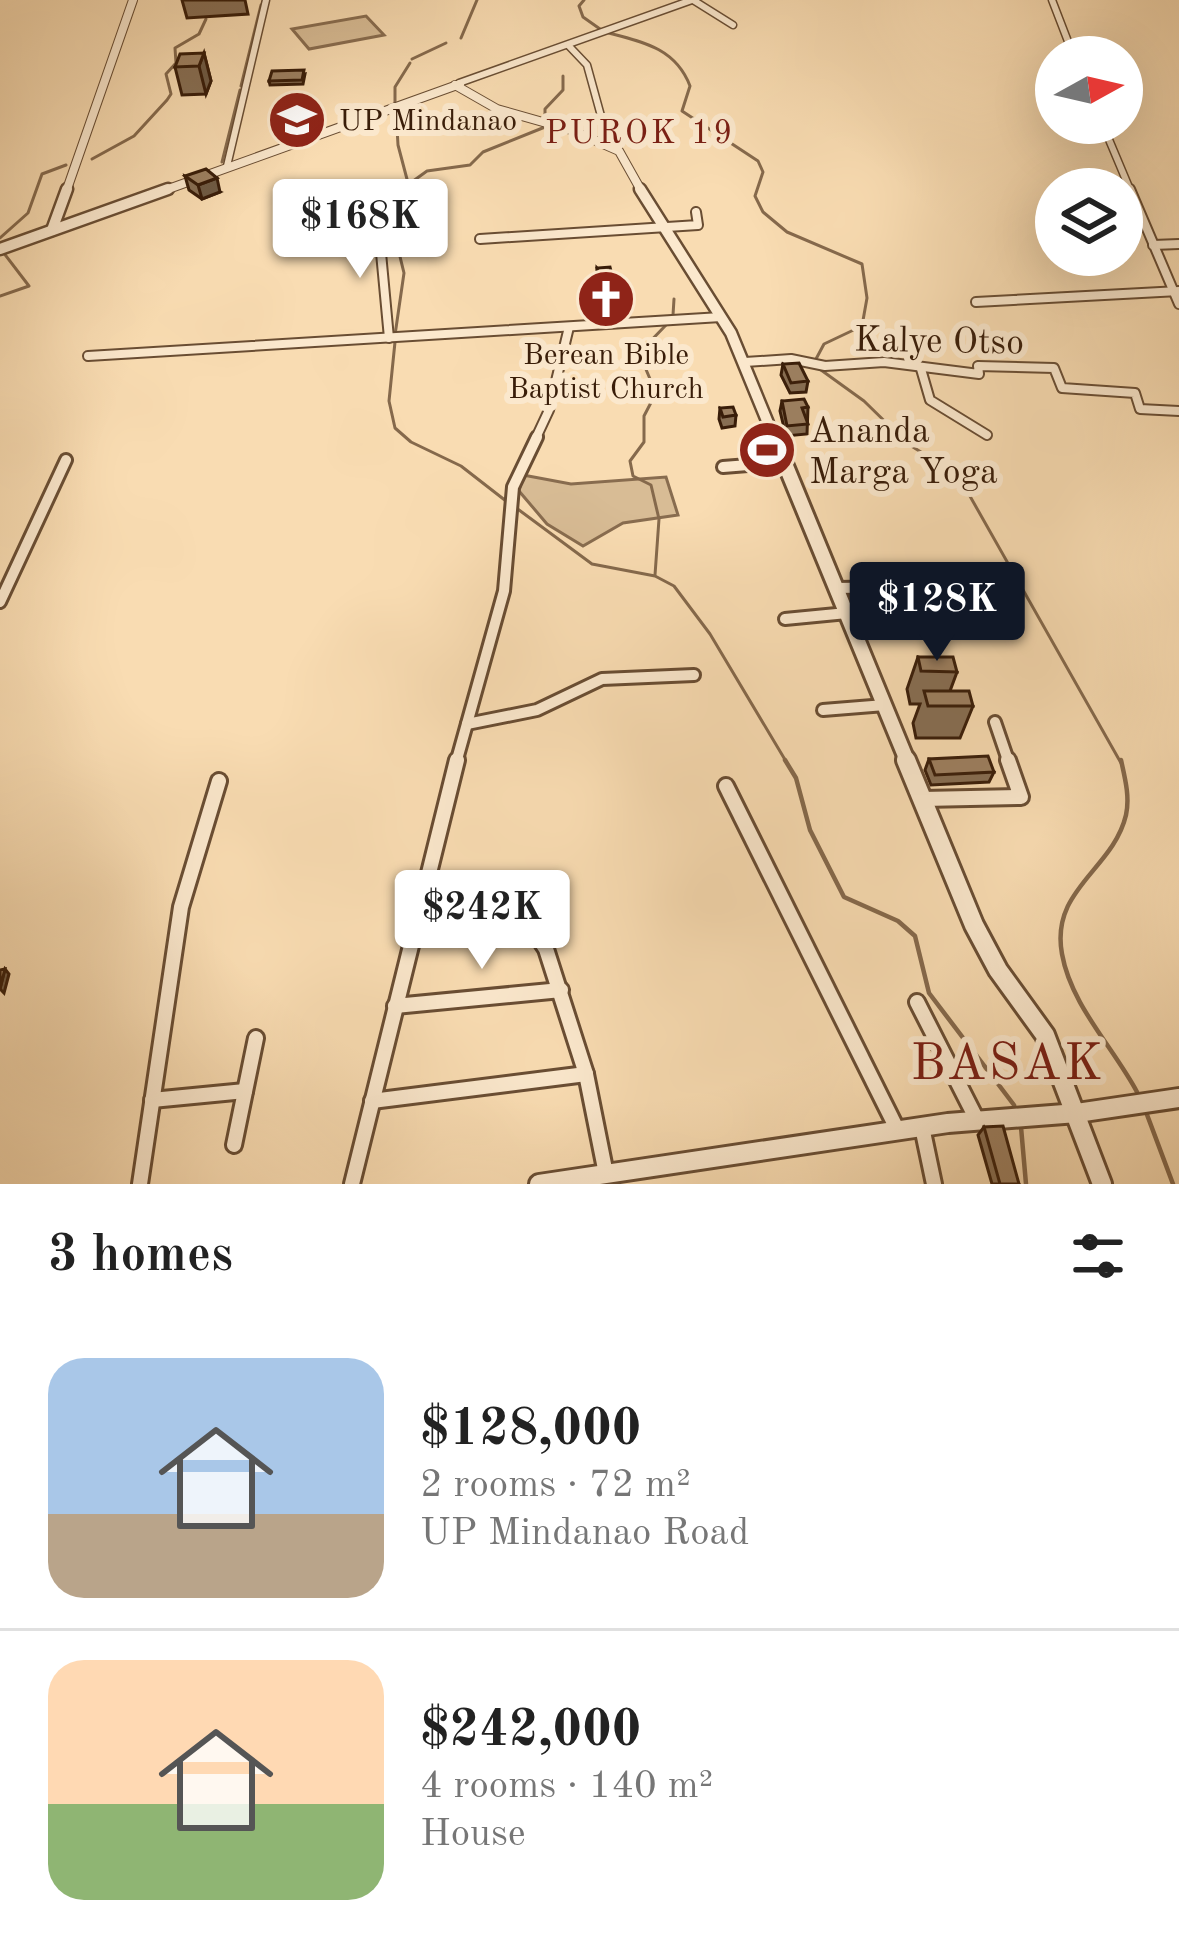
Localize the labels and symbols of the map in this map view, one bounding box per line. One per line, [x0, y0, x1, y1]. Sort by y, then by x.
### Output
north arrow [1035, 36, 1143, 144]
school or university icon: UP Mindanao [266, 89, 328, 151]
place label: UP Mindanao [339, 107, 517, 137]
district label: PUROK 19 [545, 118, 735, 151]
pin: $168K [276, 179, 444, 281]
church icon: Berean Bible Baptist Church [575, 268, 637, 330]
street label: Kalye Otso [854, 324, 1024, 362]
place label: Berean Bible Baptist Church [508, 341, 704, 405]
place label: Ananda Marga Yoga [809, 415, 998, 492]
sports icon: Ananda Marga Yoga [736, 419, 798, 481]
pin: $128K [853, 562, 1021, 664]
pin: $242K [398, 870, 566, 972]
district label: BASAK [910, 1040, 1106, 1091]

